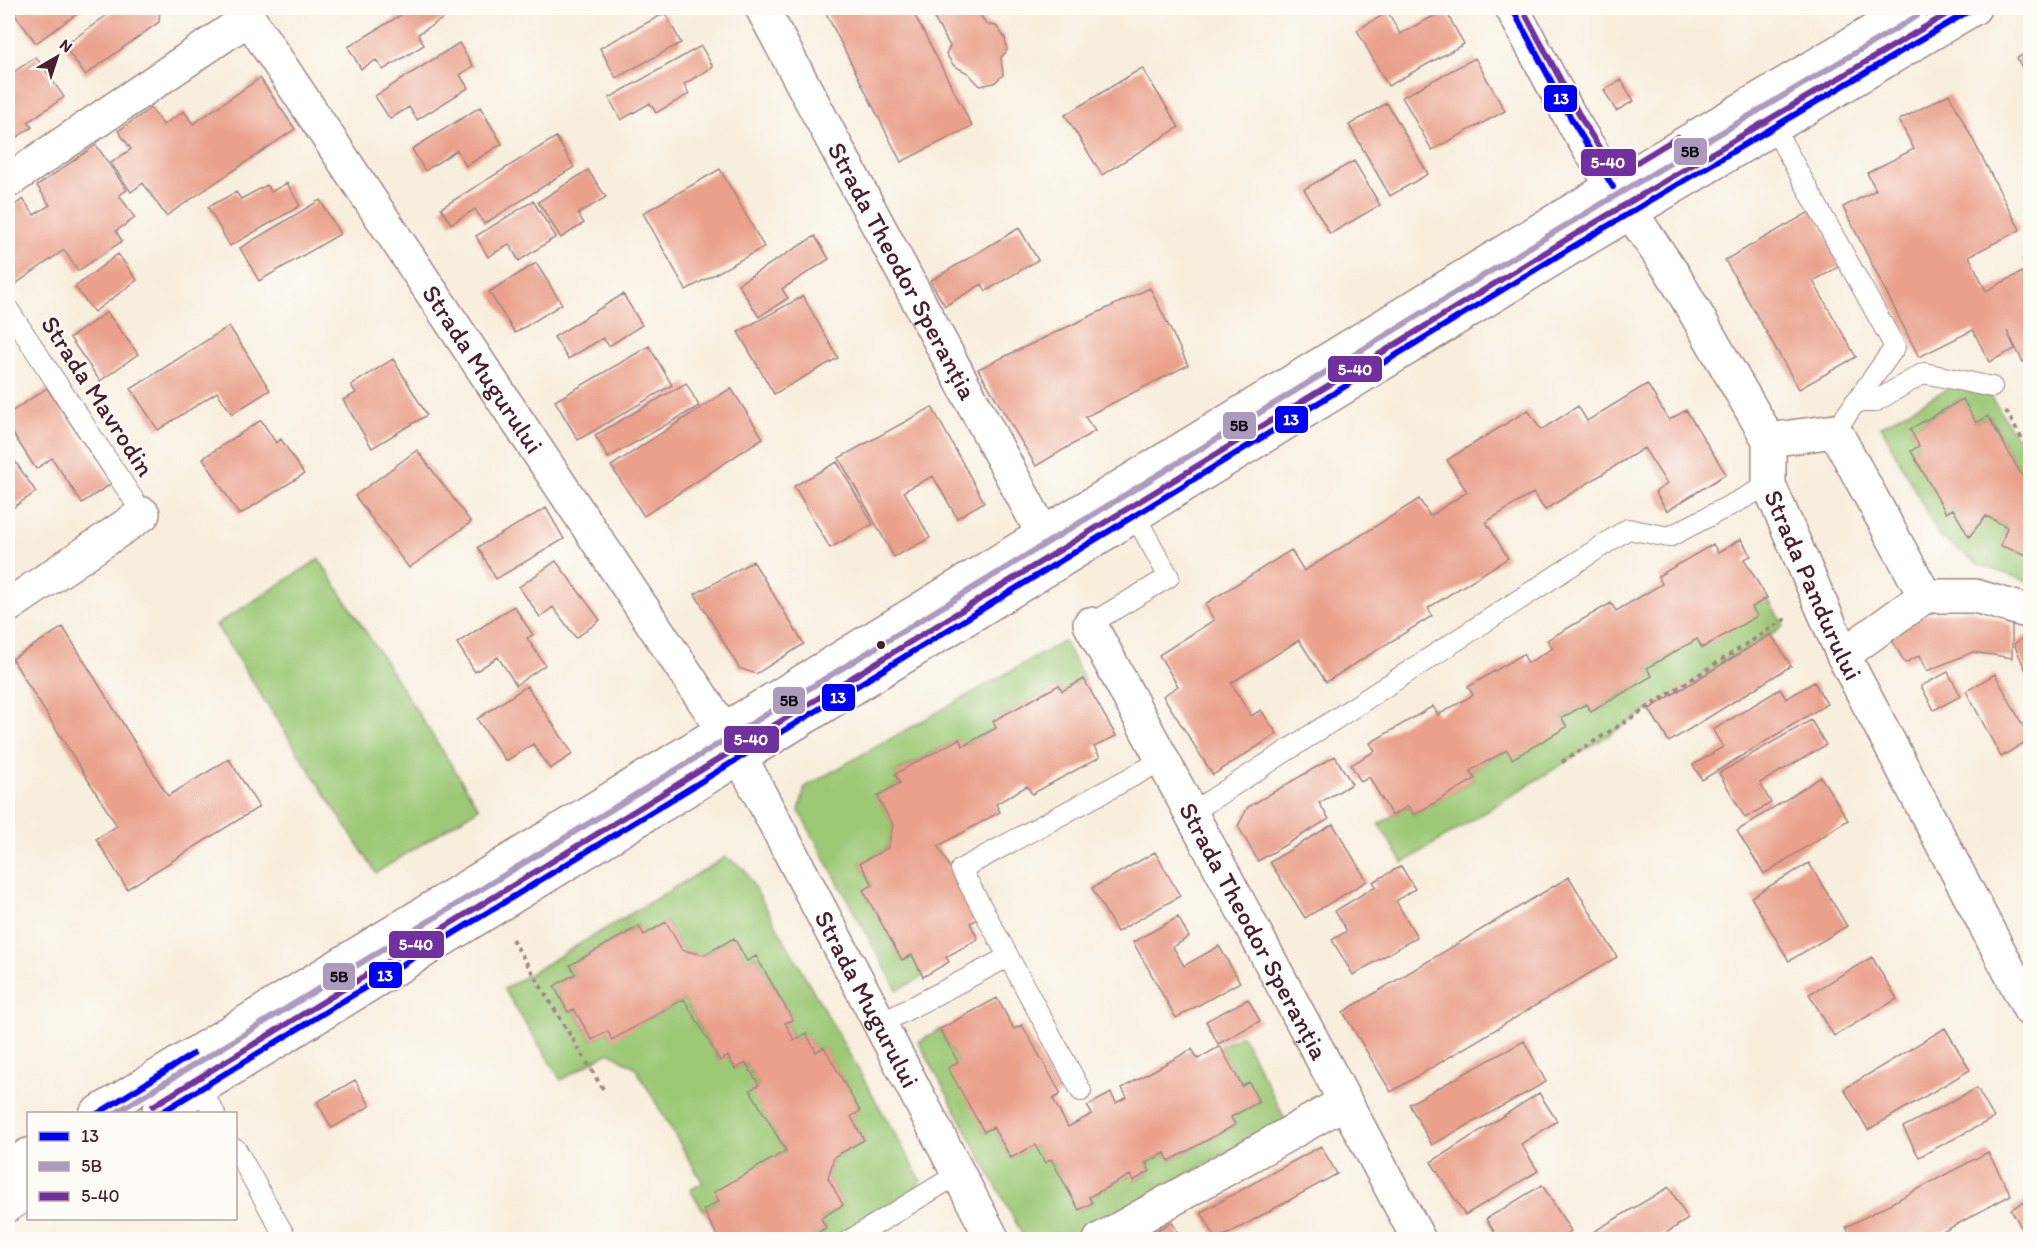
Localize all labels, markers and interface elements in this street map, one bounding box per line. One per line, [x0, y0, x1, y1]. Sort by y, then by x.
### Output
north arrow [27, 27, 87, 87]
text: N [56, 35, 76, 57]
line badge: 13 [1543, 84, 1578, 113]
text: 13 [1553, 89, 1569, 108]
street label: Strada Theodor Speranția [821, 137, 984, 406]
line badge: 5B [1673, 137, 1708, 166]
text: 5B [1681, 142, 1700, 161]
line badge: 5-40 [1580, 148, 1637, 177]
text: 5-40 [1591, 153, 1625, 172]
street label: Strada Mugurului [415, 279, 550, 459]
street label: Strada Mavrodin [34, 310, 162, 483]
line badge: 5-40 [1327, 355, 1383, 383]
text: 5-40 [1338, 360, 1372, 379]
line badge: 13 [1274, 405, 1309, 434]
text: 13 [1283, 410, 1299, 429]
line badge: 5B [1222, 411, 1257, 440]
text: 5B [1230, 416, 1249, 435]
street label: Strada Pandurului [1757, 485, 1869, 686]
unlabelled marker [875, 639, 887, 651]
line badge: 13 [821, 683, 856, 712]
line badge: 5B [772, 686, 806, 715]
text: 13 [830, 688, 846, 707]
text: 5B [780, 691, 799, 710]
line badge: 5-40 [723, 725, 780, 754]
text: 5-40 [734, 730, 768, 749]
street label: Strada Theodor Speranția [1172, 797, 1336, 1066]
street label: Strada Mugurului [808, 905, 927, 1093]
line badge: 5-40 [388, 930, 445, 959]
text: 5-40 [399, 935, 433, 954]
line badge: 13 [368, 961, 403, 989]
line badge: 5B [322, 962, 356, 991]
text: 13 [377, 966, 393, 985]
text: 5B [330, 967, 349, 986]
legend [27, 1112, 237, 1220]
text: 13 [81, 1125, 99, 1147]
text: 5B [81, 1155, 102, 1177]
text: 5-40 [81, 1185, 120, 1207]

